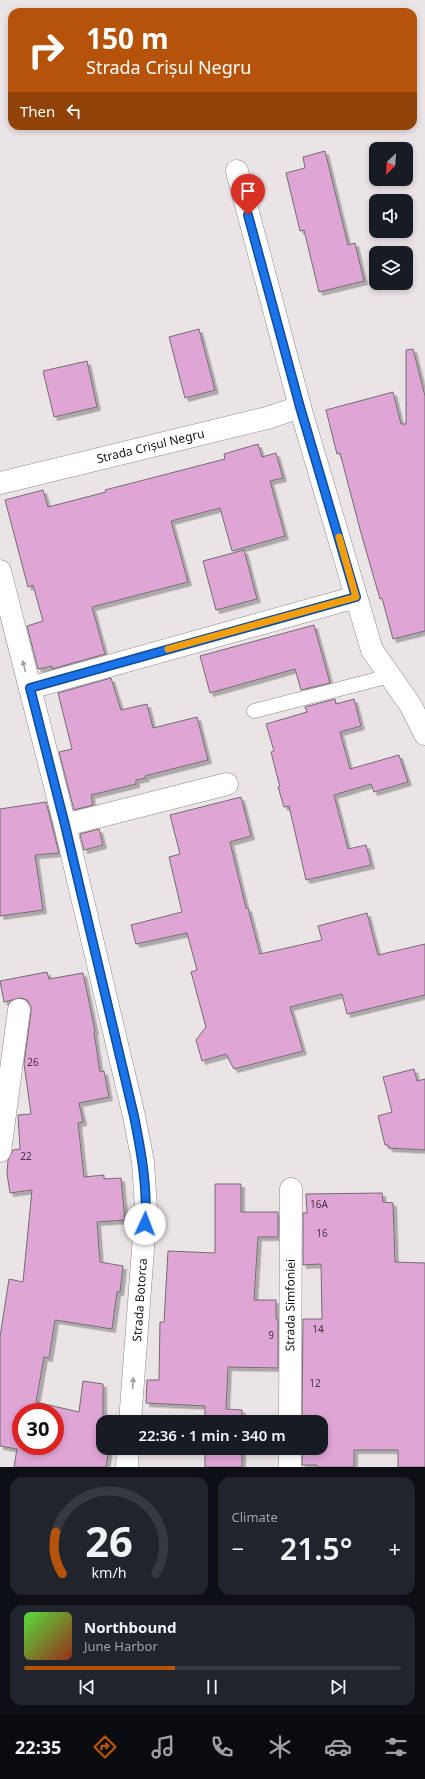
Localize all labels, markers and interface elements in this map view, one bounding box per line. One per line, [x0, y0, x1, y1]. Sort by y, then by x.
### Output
text: 150 m [86, 19, 169, 57]
icon: right [20, 24, 72, 76]
text: Strada Crișul Negru [86, 55, 251, 79]
icon: left [63, 100, 85, 122]
text: Then [20, 101, 55, 121]
north arrow [369, 142, 413, 186]
map controls [369, 142, 413, 290]
pin [231, 174, 265, 215]
icon: arrive [237, 180, 259, 202]
button: sound [369, 194, 413, 238]
button: layers [369, 246, 413, 290]
street label: Strada Crișul Negru [95, 425, 206, 467]
one-way arrow [21, 660, 27, 672]
house number: 26 [27, 1055, 39, 1069]
house number: 22 [20, 1149, 32, 1163]
house number: 16A [310, 1197, 329, 1211]
position arrow [124, 1203, 166, 1245]
house number: 16 [316, 1226, 328, 1240]
street label: Strada Botorca [128, 1258, 151, 1342]
street label: Strada Simfoniei [281, 1259, 299, 1351]
house number: 14 [312, 1322, 324, 1336]
house number: 9 [268, 1328, 274, 1342]
house number: 12 [309, 1376, 321, 1390]
one-way arrow [130, 1377, 137, 1389]
speed limit sign: 30 [12, 1403, 64, 1455]
text: 22:36 · 1 min · 340 m [138, 1425, 286, 1445]
text: Climate [232, 1508, 278, 1526]
text: 26 [85, 1513, 133, 1569]
text: 21.5° [280, 1528, 353, 1569]
text: − [232, 1533, 244, 1563]
text: + [388, 1533, 401, 1563]
text: km/h [91, 1563, 126, 1582]
text: Northbound [84, 1617, 176, 1637]
text: June Harbor [84, 1637, 158, 1655]
icon: previous [76, 1676, 98, 1698]
icon: pause [201, 1676, 223, 1698]
icon: next [327, 1676, 349, 1698]
icon: directions [91, 1733, 119, 1761]
icon: music [149, 1733, 177, 1761]
icon: phone [208, 1733, 236, 1761]
icon: climate [266, 1733, 294, 1761]
icon: car [324, 1733, 352, 1761]
icon: filters [382, 1733, 410, 1761]
text: 22:35 [15, 1735, 61, 1759]

